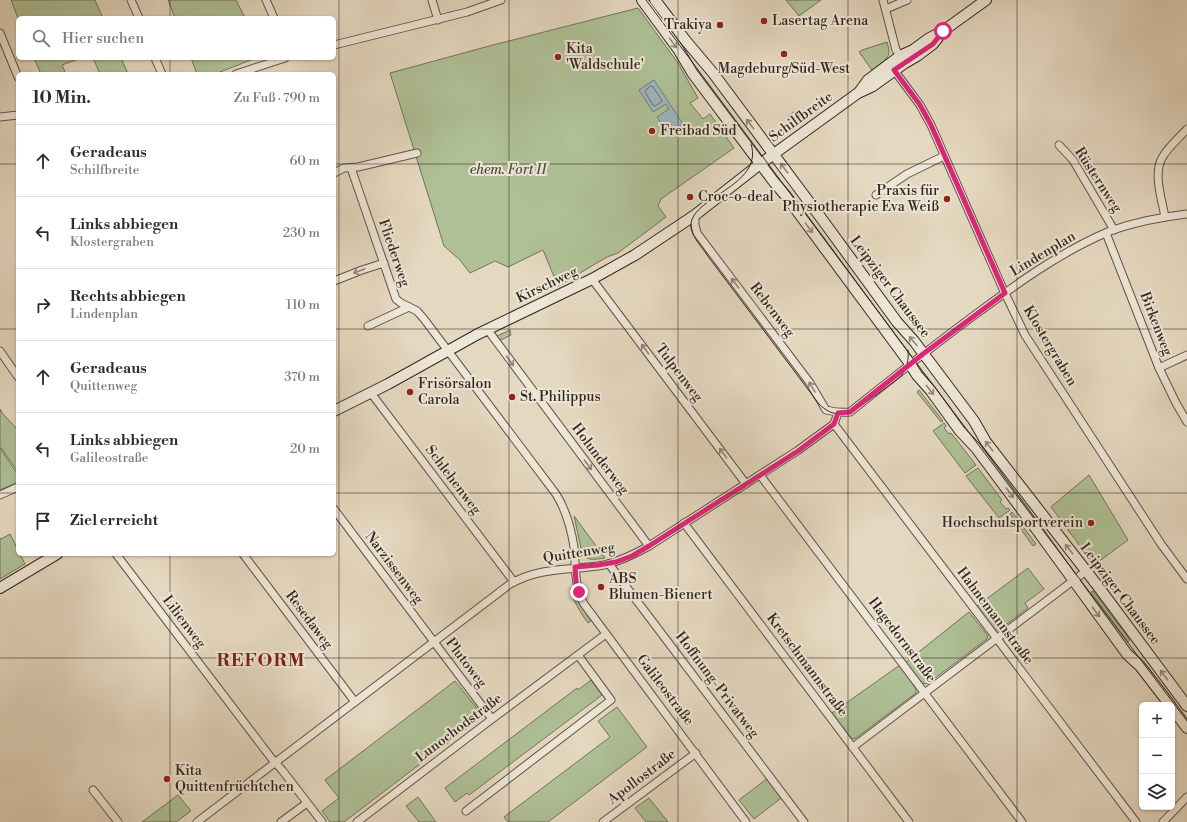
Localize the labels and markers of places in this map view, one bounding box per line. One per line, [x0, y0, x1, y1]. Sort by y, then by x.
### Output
place label: Lasertag Arena [772, 12, 869, 30]
place label: Trakiya [664, 16, 713, 34]
marker: Lasertag Arena [759, 16, 769, 26]
marker: Trakiya [715, 20, 725, 30]
place label: Kita 'Waldschule' [566, 40, 644, 74]
marker: Magdeburg/Süd-West [779, 49, 789, 59]
marker: Kita 'Waldschule' [553, 52, 563, 62]
place label: Magdeburg/Süd-West [718, 60, 850, 78]
place label: Freibad Süd [660, 122, 737, 140]
marker: Freibad Süd [647, 126, 657, 136]
place label: Praxis für Physiotherapie Eva Weiß [782, 182, 939, 216]
place label: Croc-o-deal [698, 188, 774, 206]
marker: Croc-o-deal [685, 192, 695, 202]
marker: Praxis für Physiotherapie Eva Weiß [942, 194, 952, 204]
place label: Frisörsalon Carola [418, 375, 492, 409]
marker: Frisörsalon Carola [405, 387, 415, 397]
place label: St. Philippus [520, 388, 601, 406]
marker: St. Philippus [507, 392, 517, 402]
place label: Hochschulsportverein [942, 514, 1084, 532]
marker: Hochschulsportverein [1086, 518, 1096, 528]
place label: ABS Blumen-Bienert [608, 570, 713, 604]
marker: ABS Blumen-Bienert [596, 582, 606, 592]
place label: Kita Quittenfrüchtchen [175, 762, 295, 796]
marker: Kita Quittenfrüchtchen [162, 774, 172, 784]

